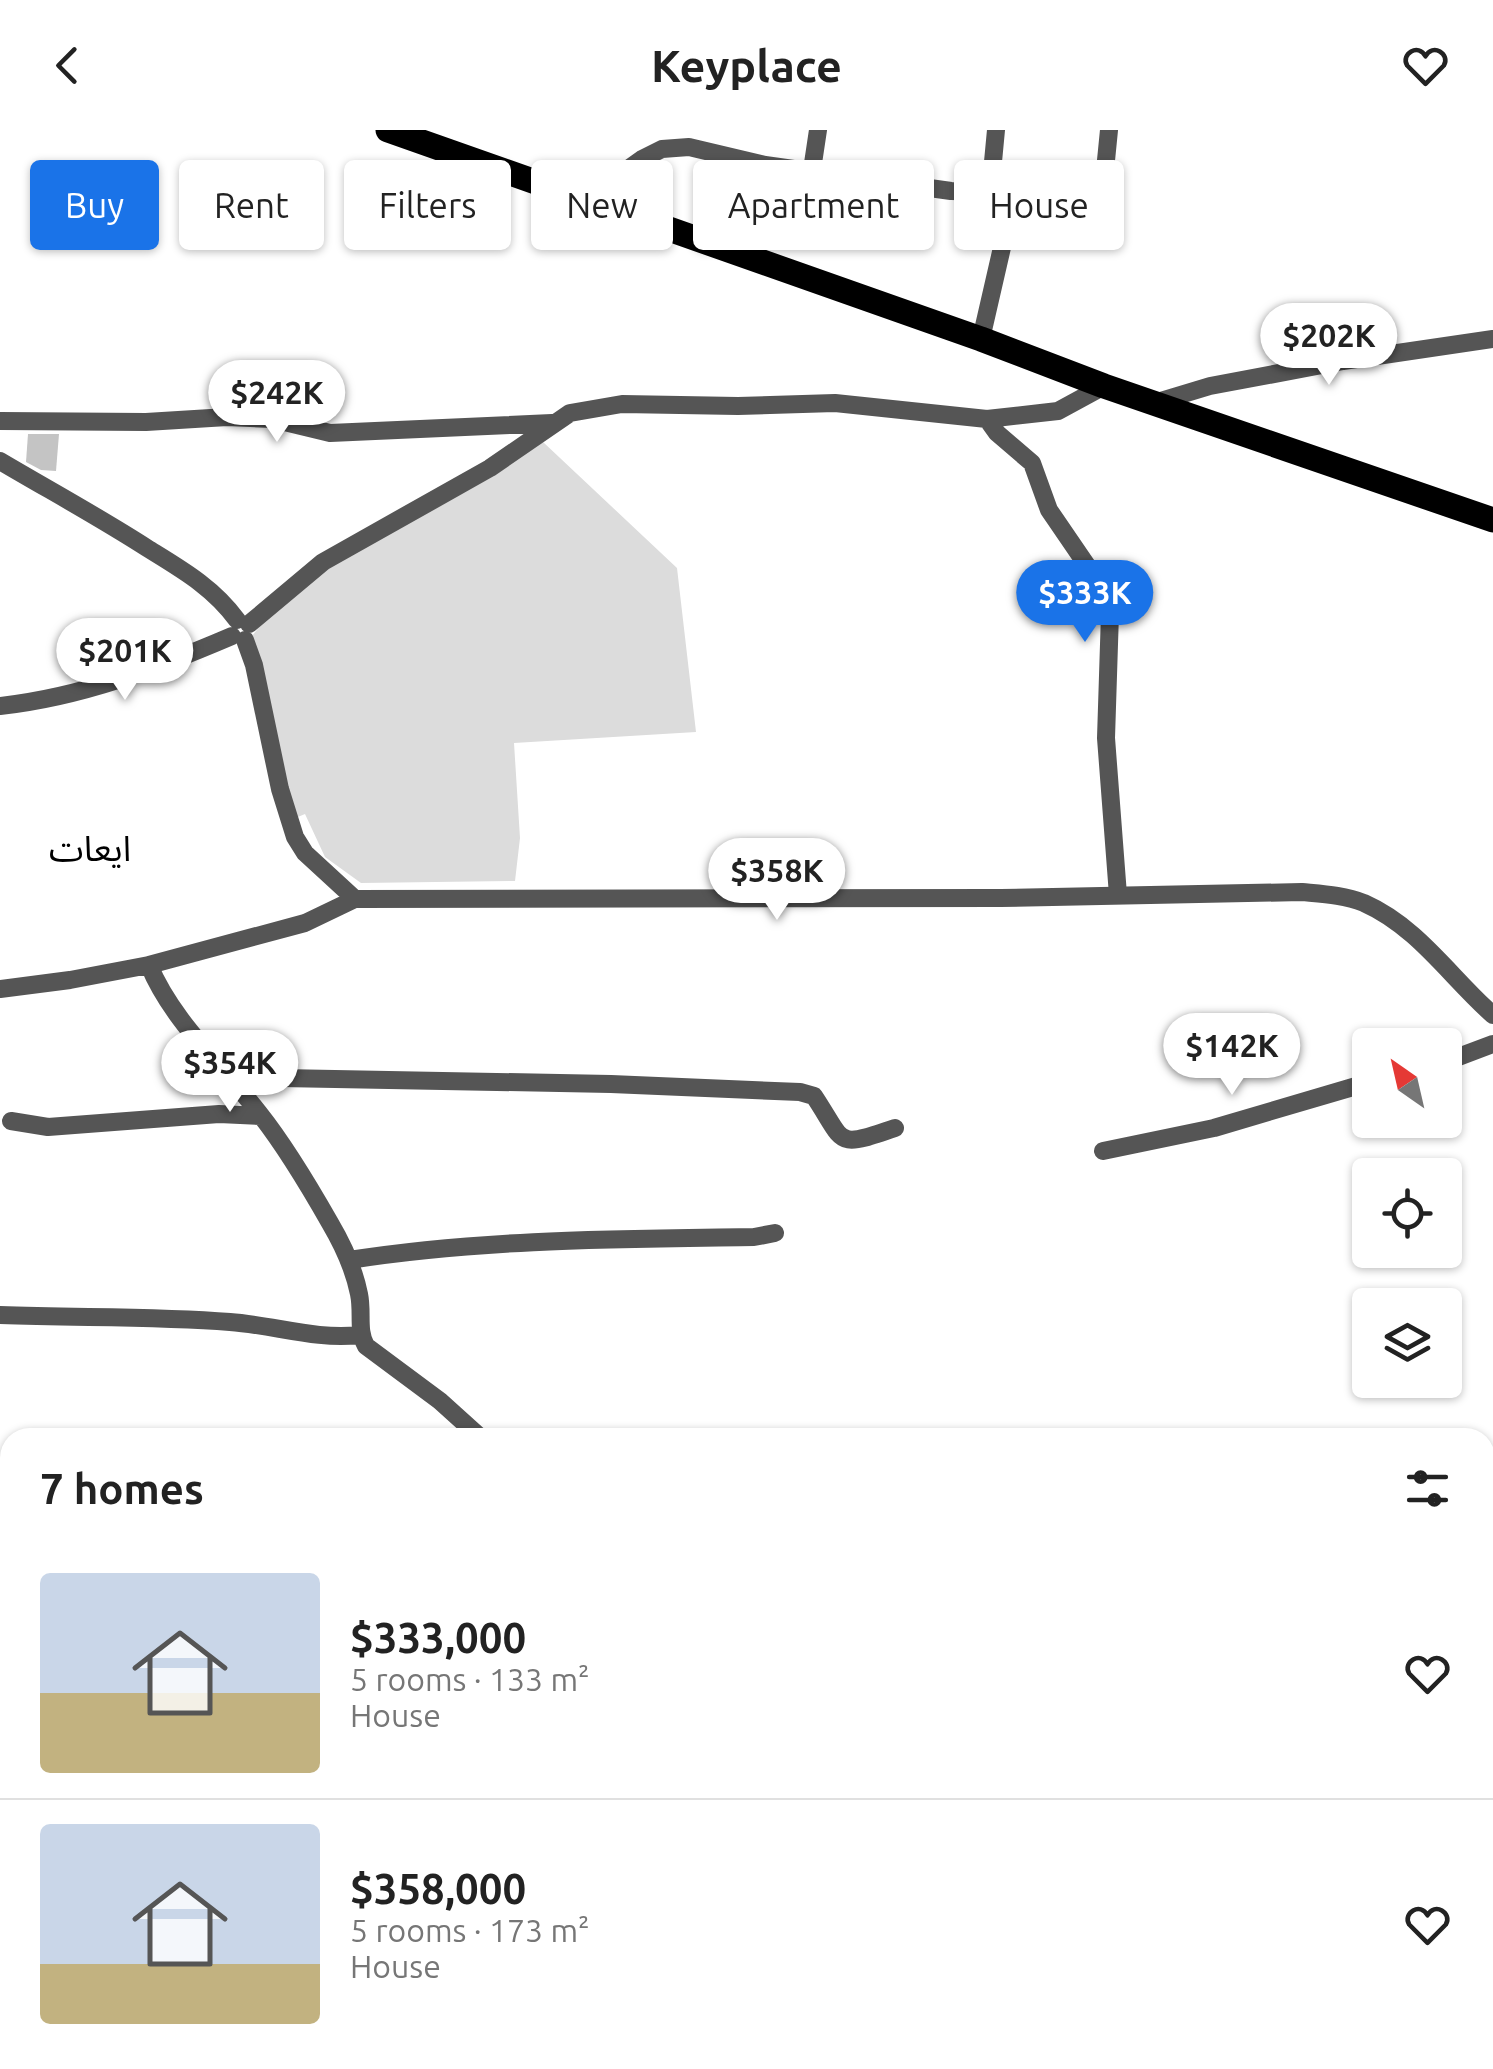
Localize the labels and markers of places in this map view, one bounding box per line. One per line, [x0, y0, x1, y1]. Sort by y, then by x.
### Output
pin: $202K [1259, 303, 1399, 388]
pin: $242K [207, 360, 347, 445]
pin: $333K [1015, 560, 1155, 645]
pin: $201K [55, 618, 195, 703]
pin: $358K [707, 838, 847, 923]
pin: $142K [1162, 1013, 1302, 1098]
pin: $354K [160, 1030, 300, 1115]

